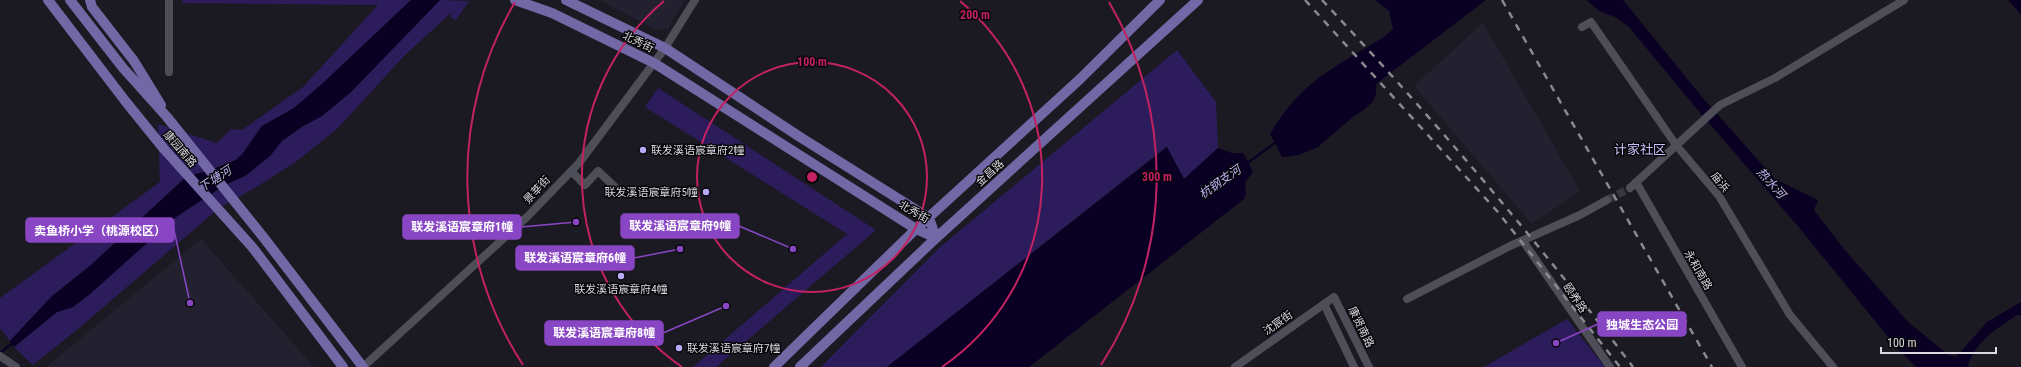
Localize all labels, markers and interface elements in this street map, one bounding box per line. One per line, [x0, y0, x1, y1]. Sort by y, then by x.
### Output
text: 200 m [960, 8, 990, 22]
street label: 北秀街 [620, 29, 656, 55]
text: 100 m [797, 55, 827, 69]
street label: 康园南路 [161, 128, 199, 170]
district label: 计家社区 [1614, 142, 1666, 157]
place label: 联发溪语宸章府2幢 [651, 144, 744, 157]
marker: 联发溪语宸章府2幢 [638, 145, 648, 155]
street label: 金昌路 [973, 157, 1007, 189]
water label: 杭钢支河 [1196, 161, 1245, 202]
water label: 下塘河 [196, 162, 236, 195]
water label: 热水河 [1754, 165, 1790, 203]
street label: 庙浜 [1708, 169, 1732, 195]
centre of rings [805, 170, 819, 184]
text: 300 m [1142, 170, 1172, 184]
street label: 景莘街 [521, 173, 553, 207]
place label: 联发溪语宸章府5幢 [605, 186, 698, 199]
marker: 联发溪语宸章府5幢 [701, 187, 711, 197]
street label: 北秀街 [896, 198, 932, 226]
callout: 联发溪语宸章府9幢 [621, 214, 739, 238]
callout: 联发溪语宸章府1幢 [403, 215, 521, 239]
callout: 卖鱼桥小学（桃源校区） [26, 218, 174, 242]
text: 联发溪语宸章府9幢 [629, 219, 731, 233]
text: 联发溪语宸章府1幢 [411, 220, 513, 234]
text: 卖鱼桥小学（桃源校区） [34, 224, 166, 238]
callout: 联发溪语宸章府6幢 [516, 246, 634, 270]
street label: 永和南路 [1681, 248, 1715, 292]
text: 联发溪语宸章府6幢 [524, 251, 626, 265]
marker: 联发溪语宸章府4幢 [616, 271, 626, 281]
street label: 颐养路 [1560, 281, 1590, 315]
place label: 联发溪语宸章府4幢 [574, 283, 668, 296]
street label: 康贤南路 [1346, 304, 1376, 350]
street label: 沈宸街 [1261, 308, 1295, 338]
callout: 独城生态公园 [1598, 312, 1686, 336]
text: 独城生态公园 [1606, 318, 1678, 332]
callout: 联发溪语宸章府8幢 [545, 321, 663, 345]
text: 联发溪语宸章府8幢 [553, 326, 655, 340]
scale bar [1881, 329, 1996, 355]
text: 100 m [1887, 336, 1917, 350]
place label: 联发溪语宸章府7幢 [687, 342, 780, 355]
marker: 联发溪语宸章府7幢 [674, 343, 684, 353]

